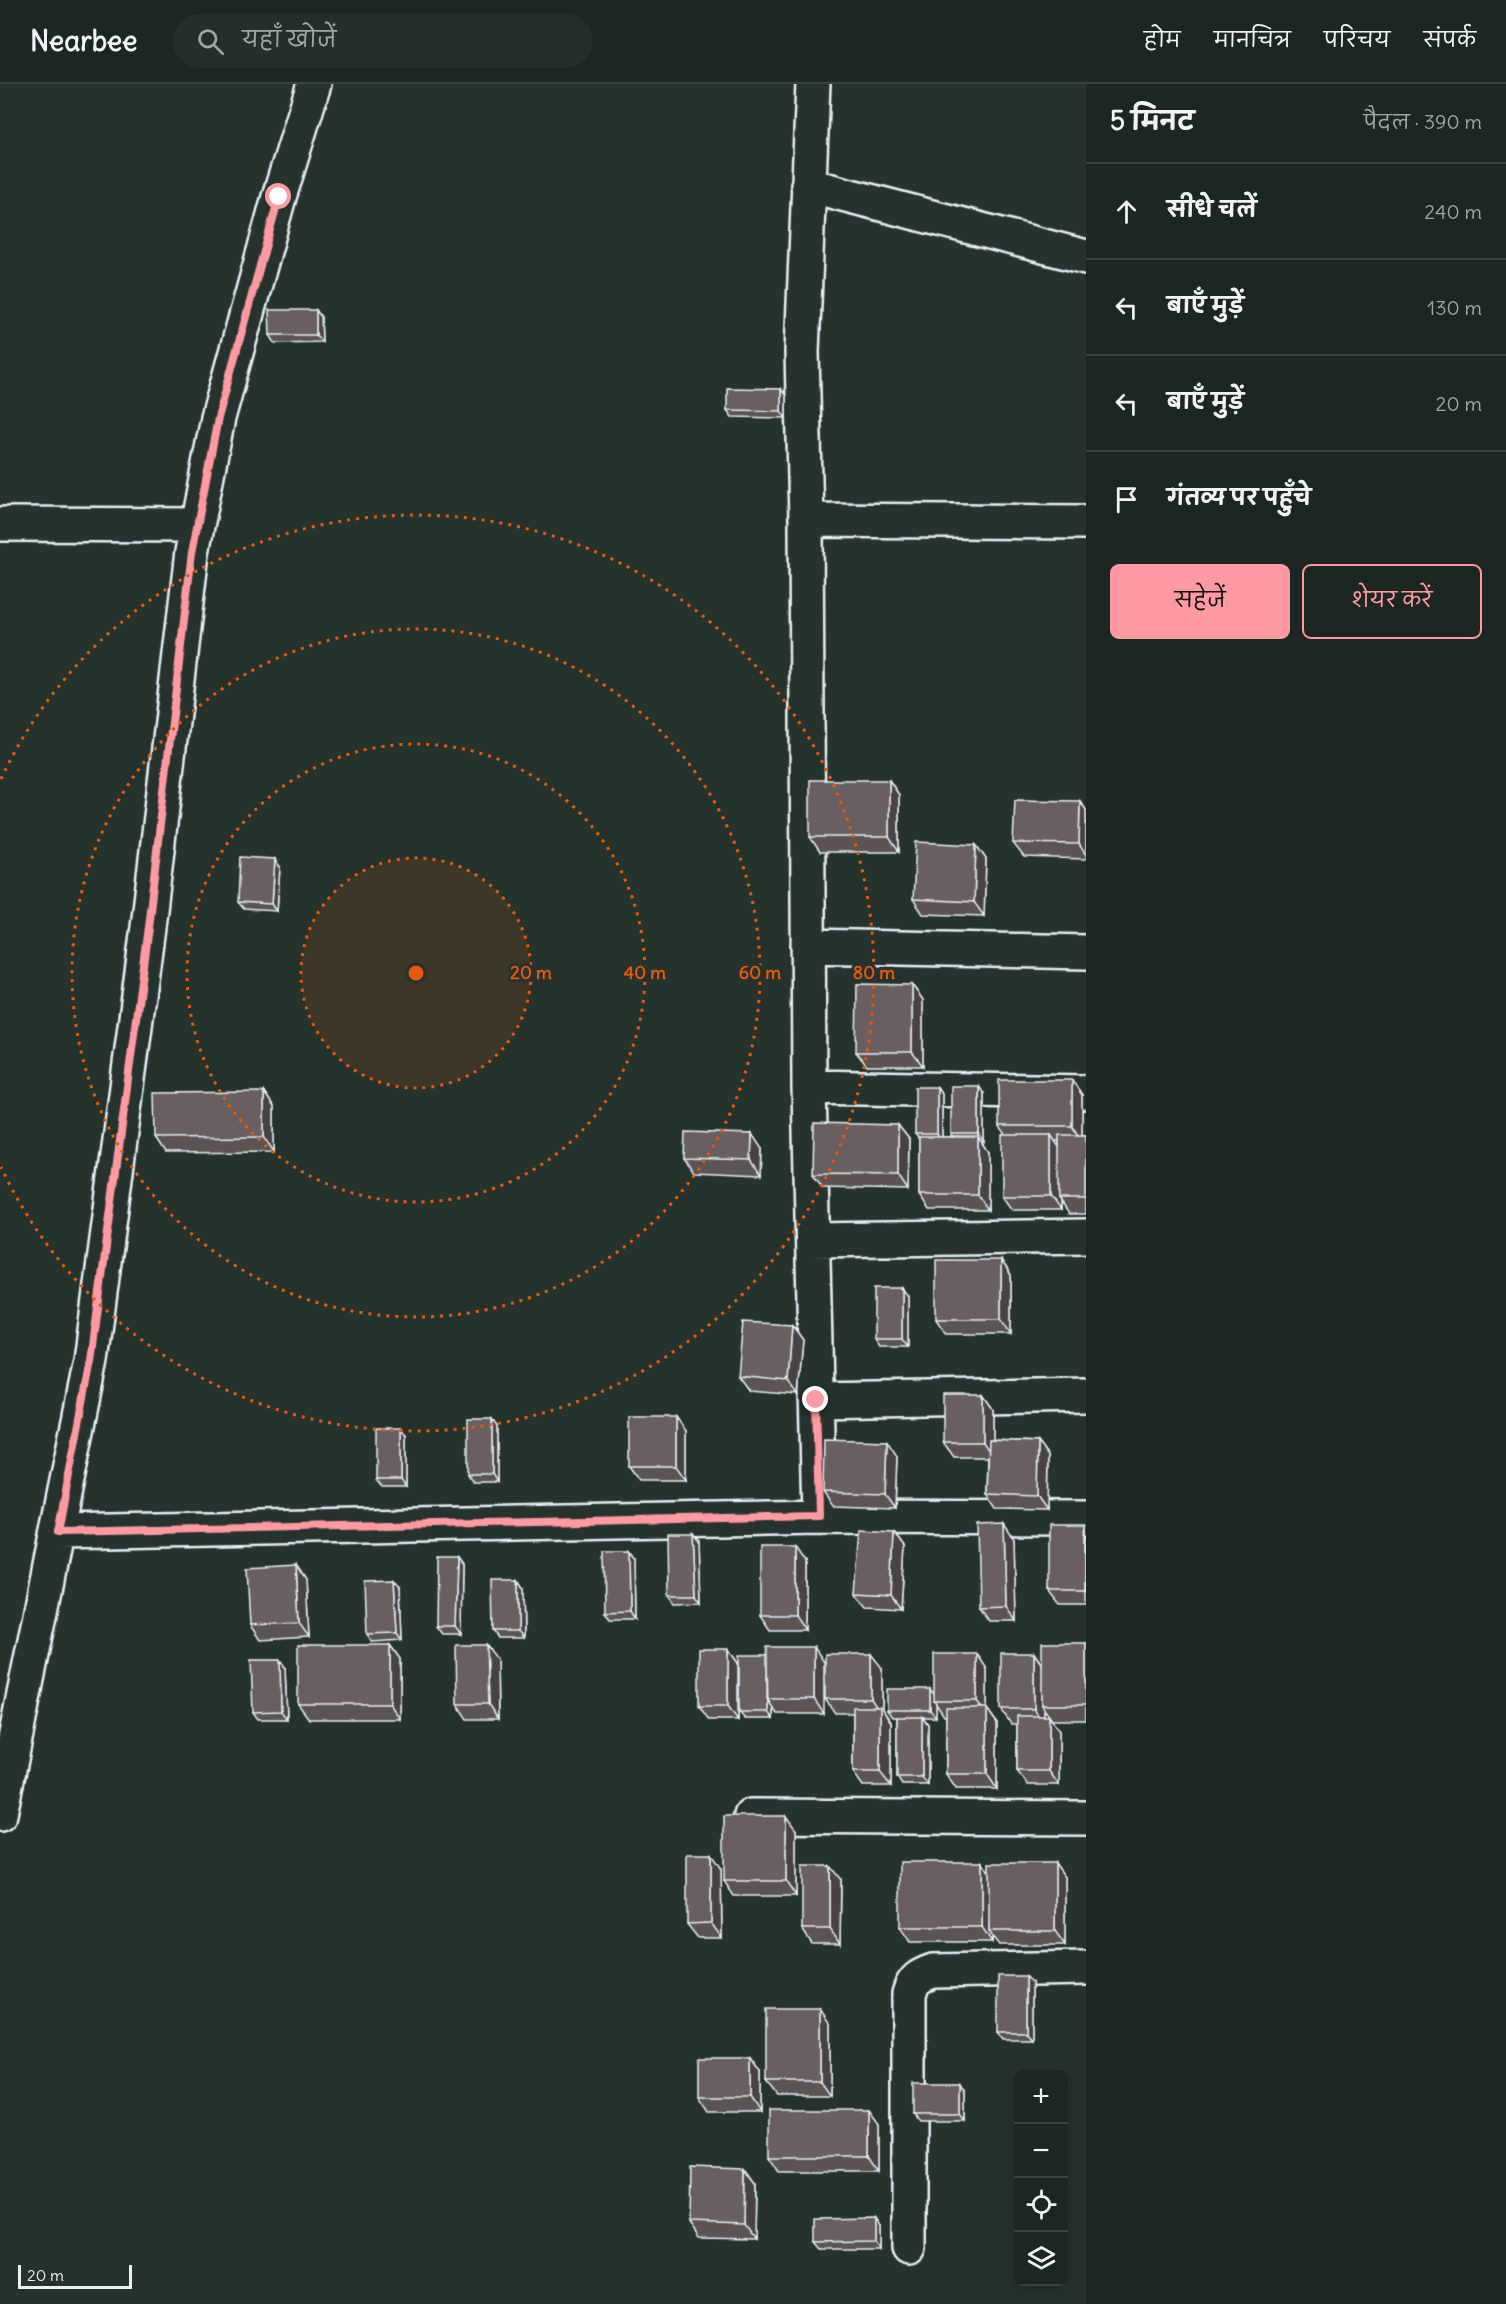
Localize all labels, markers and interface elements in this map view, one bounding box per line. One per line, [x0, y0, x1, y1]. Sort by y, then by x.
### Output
search box [173, 14, 593, 68]
text: Nearbee [30, 23, 137, 59]
icon: search [194, 25, 227, 58]
text: यहाँ खोजें [242, 25, 336, 53]
text: होम [1144, 26, 1181, 53]
text: मानचित्र [1214, 26, 1291, 53]
text: परिचय [1324, 26, 1390, 53]
text: संपर्क [1423, 26, 1476, 53]
text: 5 मिनट [1110, 104, 1194, 137]
text: पैदल · 390 m [1363, 109, 1482, 134]
route start [265, 183, 291, 209]
icon: ahead [1110, 195, 1143, 228]
text: सीधे चलें [1167, 195, 1257, 223]
text: 240 m [1424, 199, 1482, 224]
icon: left [1110, 291, 1143, 324]
text: बाएँ मुड़ें [1167, 291, 1244, 319]
text: 130 m [1427, 295, 1482, 320]
icon: left [1110, 387, 1143, 420]
text: बाएँ मुड़ें [1167, 387, 1244, 415]
text: 20 m [1436, 391, 1482, 416]
icon: arrive [1110, 483, 1143, 516]
text: गंतव्य पर पहुँचे [1167, 483, 1311, 511]
button: सहेजें [1110, 564, 1290, 639]
button: शेयर करें [1302, 564, 1482, 639]
text: 20 m [510, 961, 552, 984]
text: 40 m [624, 961, 666, 984]
text: 60 m [739, 961, 781, 984]
text: 80 m [853, 961, 895, 984]
centre of rings [406, 963, 426, 983]
route end [802, 1386, 828, 1412]
map controls [1014, 2070, 1068, 2286]
button: + [1014, 2070, 1068, 2124]
button: − [1014, 2124, 1068, 2178]
button: locate [1014, 2178, 1068, 2232]
button: layers [1014, 2232, 1068, 2286]
scale bar [18, 2262, 132, 2290]
text: 20 m [27, 2265, 64, 2285]

